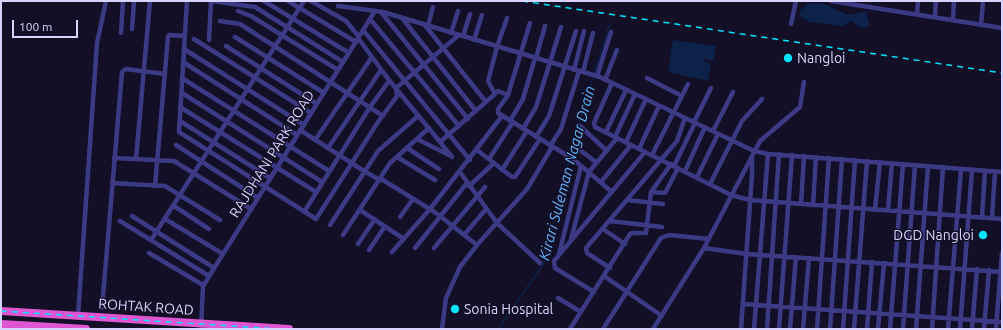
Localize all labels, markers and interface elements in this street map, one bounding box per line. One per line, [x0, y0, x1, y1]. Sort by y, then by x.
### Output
scale bar [14, 12, 80, 38]
text: 100 m [19, 20, 52, 33]
place label: Nangloi [797, 50, 845, 66]
marker: Nangloi [782, 52, 794, 64]
water label: Kirari Suleman Nagar Drain [535, 84, 599, 262]
street label: RAJDHANI PARK ROAD [226, 87, 318, 221]
place label: DGD Nangloi [893, 227, 974, 243]
marker: DGD Nangloi [977, 229, 989, 241]
street label: ROHTAK ROAD [98, 295, 194, 319]
place label: Sonia Hospital [464, 301, 553, 317]
marker: Sonia Hospital [449, 303, 461, 315]

